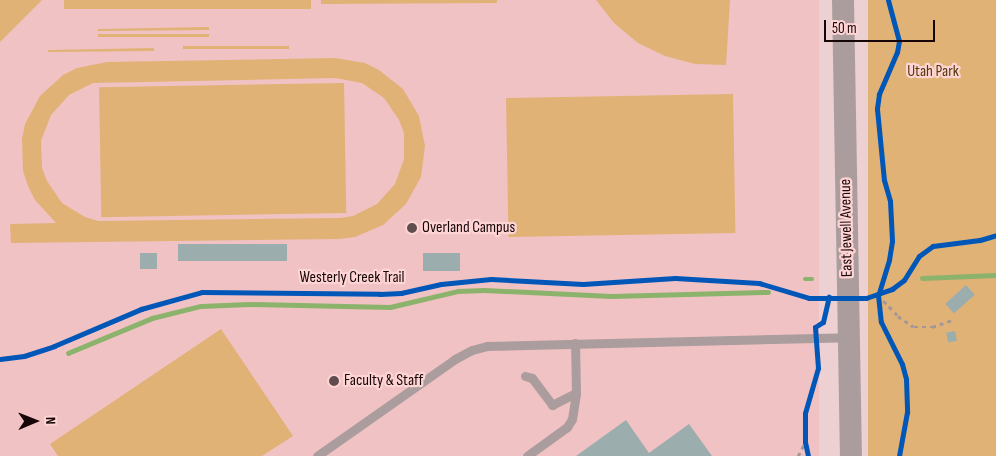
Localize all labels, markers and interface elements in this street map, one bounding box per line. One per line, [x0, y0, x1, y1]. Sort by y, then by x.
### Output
scale bar [826, 10, 937, 42]
text: 50 m [832, 19, 857, 38]
park label: Utah Park [907, 62, 959, 82]
street label: East Jewell Avenue [837, 179, 857, 277]
place label: Overland Campus [422, 218, 515, 238]
marker: Overland Campus [406, 222, 418, 234]
street label: Westerly Creek Trail [299, 268, 405, 288]
place label: Faculty & Staff [344, 371, 423, 391]
marker: Faculty & Staff [328, 375, 340, 387]
north arrow [10, 396, 60, 446]
text: N [42, 417, 59, 425]

